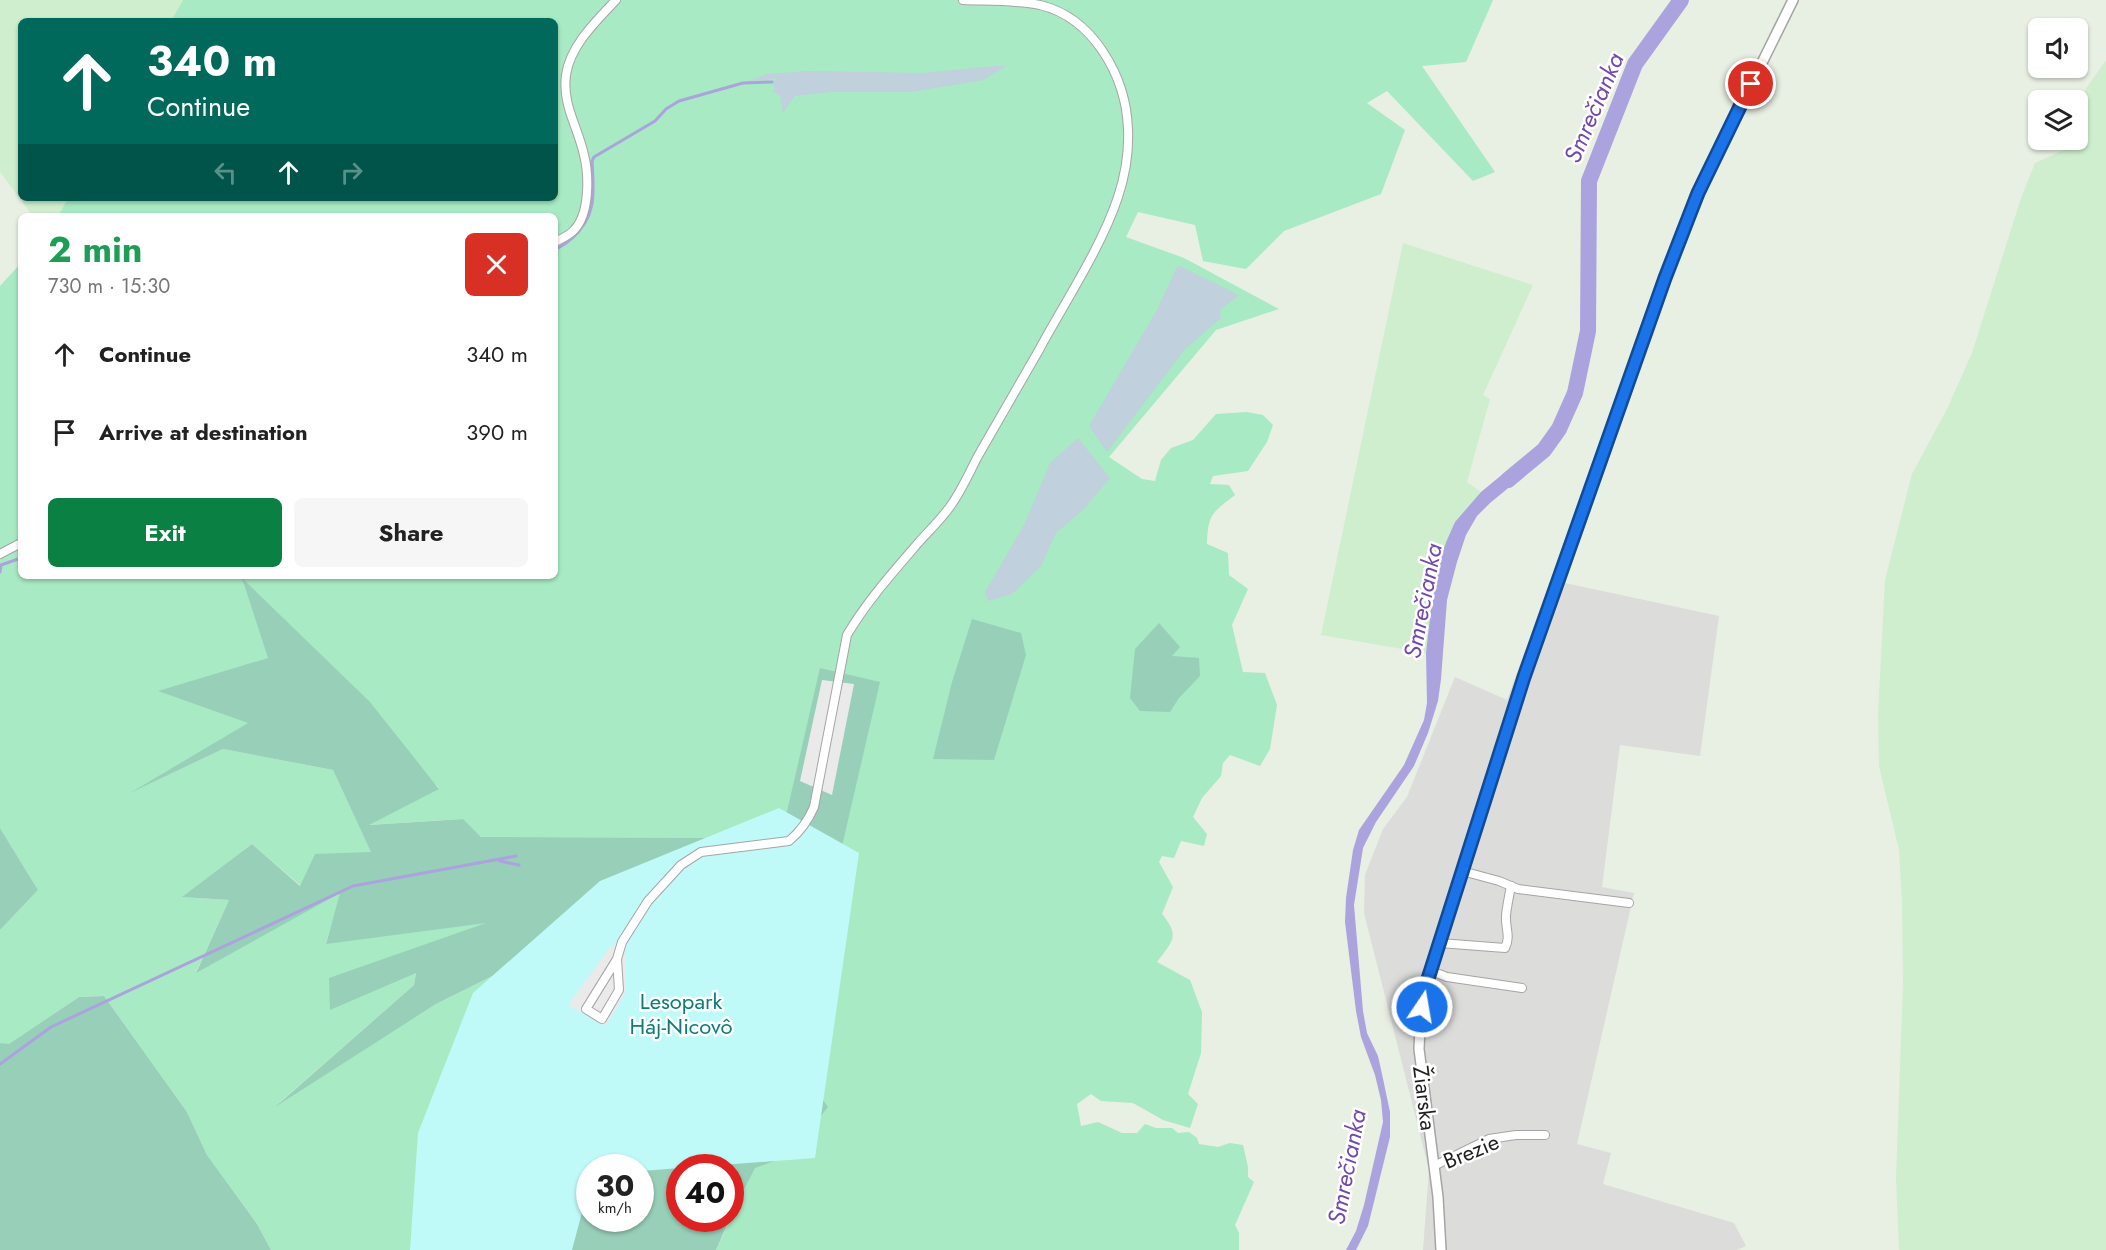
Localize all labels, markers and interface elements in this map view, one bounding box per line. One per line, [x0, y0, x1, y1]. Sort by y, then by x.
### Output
map controls [2028, 18, 2088, 150]
button: sound [2028, 18, 2088, 78]
text: 340 m [147, 31, 277, 92]
icon: ahead [48, 42, 126, 120]
water label: Smrečianka [1555, 47, 1632, 168]
pin [1725, 58, 1776, 109]
icon: arrive [1734, 67, 1767, 100]
text: Continue [147, 87, 250, 126]
button: layers [2028, 90, 2088, 150]
icon: left [209, 156, 242, 189]
icon: ahead [272, 156, 305, 189]
icon: right [335, 156, 368, 189]
text: 2 min [48, 223, 143, 275]
button: close [465, 233, 528, 296]
text: 730 m · 15:30 [48, 272, 170, 301]
icon: ahead [48, 338, 81, 371]
text: Continue [99, 338, 191, 370]
text: 340 m [466, 338, 528, 370]
icon: arrive [48, 416, 81, 449]
text: Arrive at destination [99, 416, 308, 448]
text: 390 m [466, 416, 528, 448]
button: Exit [48, 498, 282, 567]
button: Share [294, 498, 528, 567]
water label: Smrečianka [1394, 540, 1451, 662]
position arrow [1390, 975, 1454, 1039]
park label: Lesopark Háj-Nicovô [630, 985, 732, 1042]
street label: Žiarska [1405, 1064, 1445, 1132]
water label: Smrečianka [1318, 1106, 1375, 1228]
street label: Brezie [1438, 1125, 1504, 1177]
speed limit sign: 40 [666, 1154, 744, 1232]
text: 30 [596, 1164, 634, 1207]
text: km/h [598, 1197, 632, 1219]

